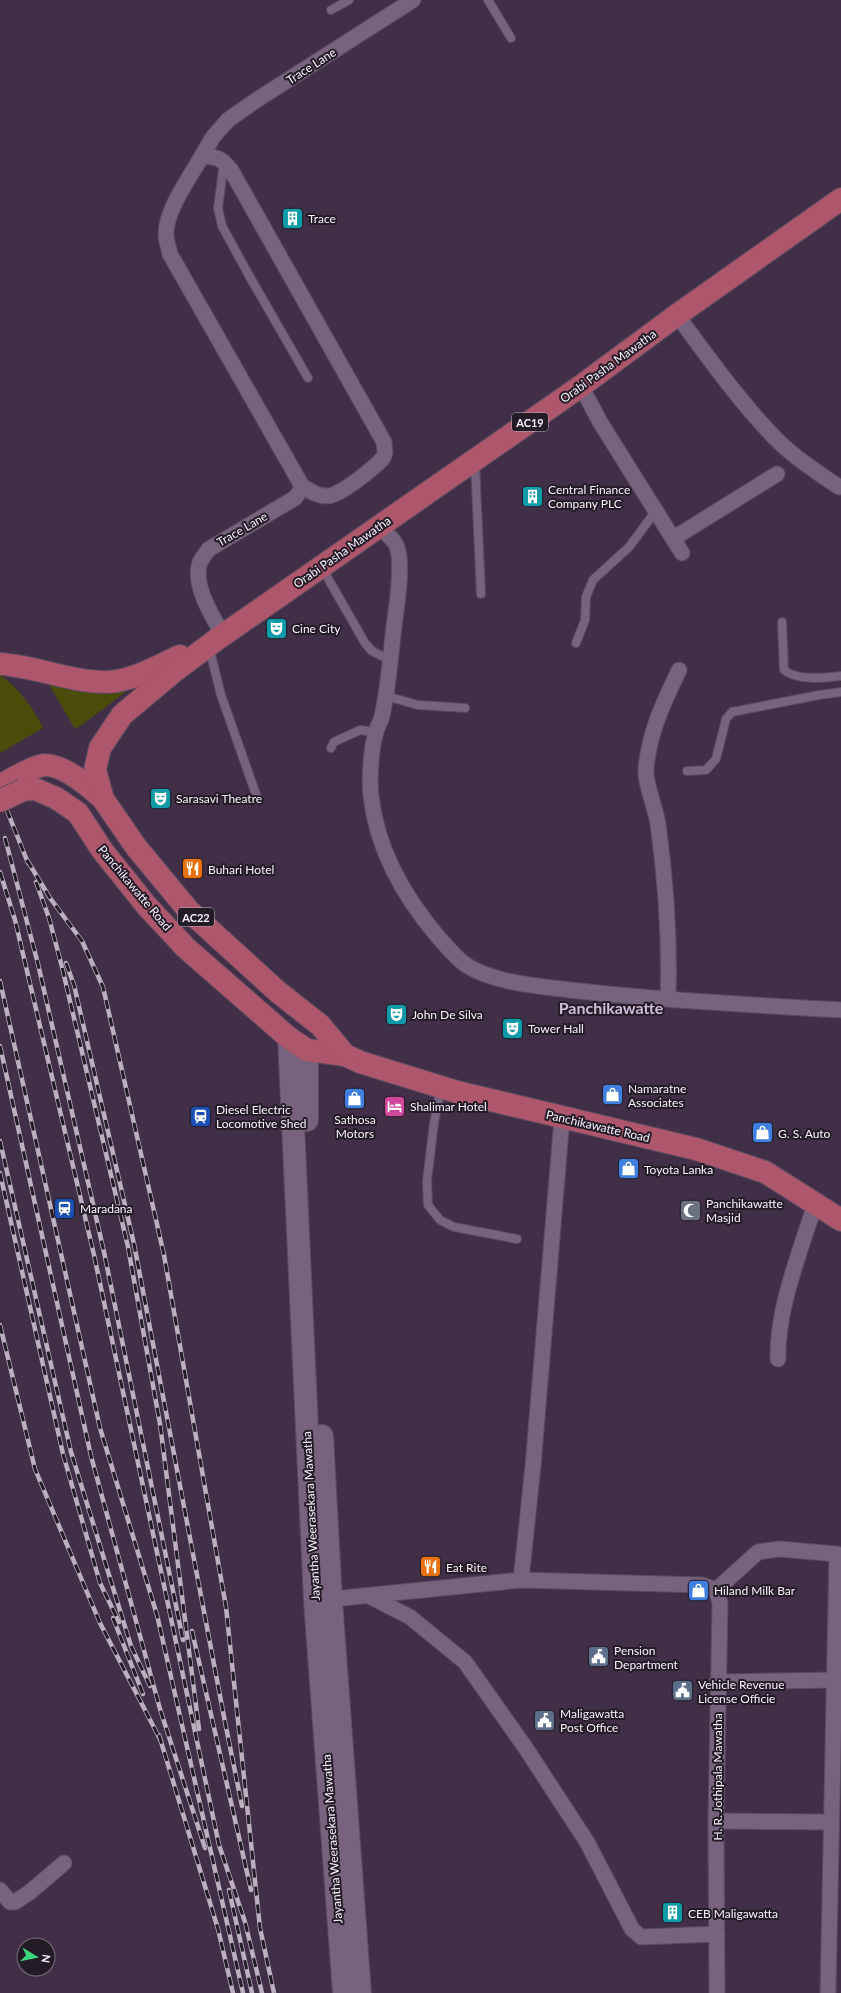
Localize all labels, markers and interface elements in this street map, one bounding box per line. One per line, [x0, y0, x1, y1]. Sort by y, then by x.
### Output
street label: Trace Lane [283, 44, 339, 88]
building icon: Trace [279, 205, 305, 231]
place label: Trace [308, 211, 336, 226]
street label: Orabi Pasha Mawatha [557, 326, 659, 406]
road number: AC19 [512, 413, 548, 431]
place label: Central Finance Company PLC [548, 482, 630, 511]
building icon: Central Finance Company PLC [519, 483, 545, 509]
street label: Trace Lane [214, 508, 270, 550]
street label: Orabi Pasha Mawatha [290, 513, 394, 591]
theatre icon: Cine City [263, 615, 289, 641]
place label: Cine City [292, 621, 341, 636]
theatre icon: Sarasavi Theatre [148, 785, 174, 811]
place label: Sarasavi Theatre [176, 791, 262, 806]
street label: Panchikawatte Road [95, 842, 175, 934]
restaurant icon: Buhari Hotel [179, 856, 205, 882]
place label: Buhari Hotel [208, 862, 274, 877]
road number: AC22 [178, 908, 214, 926]
district label: Panchikawatte [559, 998, 664, 1017]
theatre icon: John De Silva [384, 1001, 410, 1027]
place label: John De Silva [412, 1007, 483, 1022]
theatre icon: Tower Hall [500, 1015, 526, 1041]
place label: Tower Hall [528, 1021, 584, 1036]
place label: Namaratne Associates [628, 1081, 686, 1110]
shop icon: Namaratne Associates [600, 1082, 626, 1108]
shop icon: Sathosa Motors [342, 1085, 368, 1111]
hotel icon: Shalimar Hotel [382, 1093, 408, 1119]
place label: Shalimar Hotel [410, 1099, 487, 1114]
place label: Diesel Electric Locomotive Shed [216, 1102, 307, 1131]
station icon: Diesel Electric Locomotive Shed [187, 1103, 213, 1129]
street label: Panchikawatte Road [544, 1107, 652, 1145]
place label: Sathosa Motors [334, 1112, 376, 1141]
shop icon: G. S. Auto [749, 1120, 775, 1146]
place label: G. S. Auto [778, 1126, 831, 1141]
shop icon: Toyota Lanka [616, 1156, 642, 1182]
place label: Toyota Lanka [644, 1162, 713, 1177]
station icon: Maradana [52, 1195, 78, 1221]
place label: Panchikawatte Masjid [706, 1196, 783, 1225]
mosque icon: Panchikawatte Masjid [677, 1197, 703, 1223]
place label: Maradana [80, 1201, 133, 1216]
street label: Jayantha Weerasekara Mawatha [299, 1431, 323, 1601]
restaurant icon: Eat Rite [417, 1554, 443, 1580]
place label: Eat Rite [446, 1560, 487, 1575]
shop icon: Hiland Milk Bar [685, 1577, 711, 1603]
place label: Hiland Milk Bar [714, 1583, 796, 1598]
place label: Pension Department [614, 1643, 679, 1672]
public building icon: Pension Department [585, 1644, 611, 1670]
place label: Vehicle Revenue License Officie [698, 1677, 785, 1706]
public building icon: Vehicle Revenue License Officie [670, 1678, 696, 1704]
place label: Maligawatta Post Office [560, 1706, 624, 1735]
public building icon: Maligawatta Post Office [532, 1707, 558, 1733]
street label: H. R. Jothipala Mawatha [710, 1713, 725, 1841]
street label: Jayantha Weerasekara Mawatha [319, 1754, 345, 1924]
building icon: CEB Maligawatta [660, 1900, 686, 1926]
place label: CEB Maligawatta [688, 1906, 778, 1921]
north arrow [16, 1937, 56, 1977]
text: N [39, 1954, 53, 1964]

